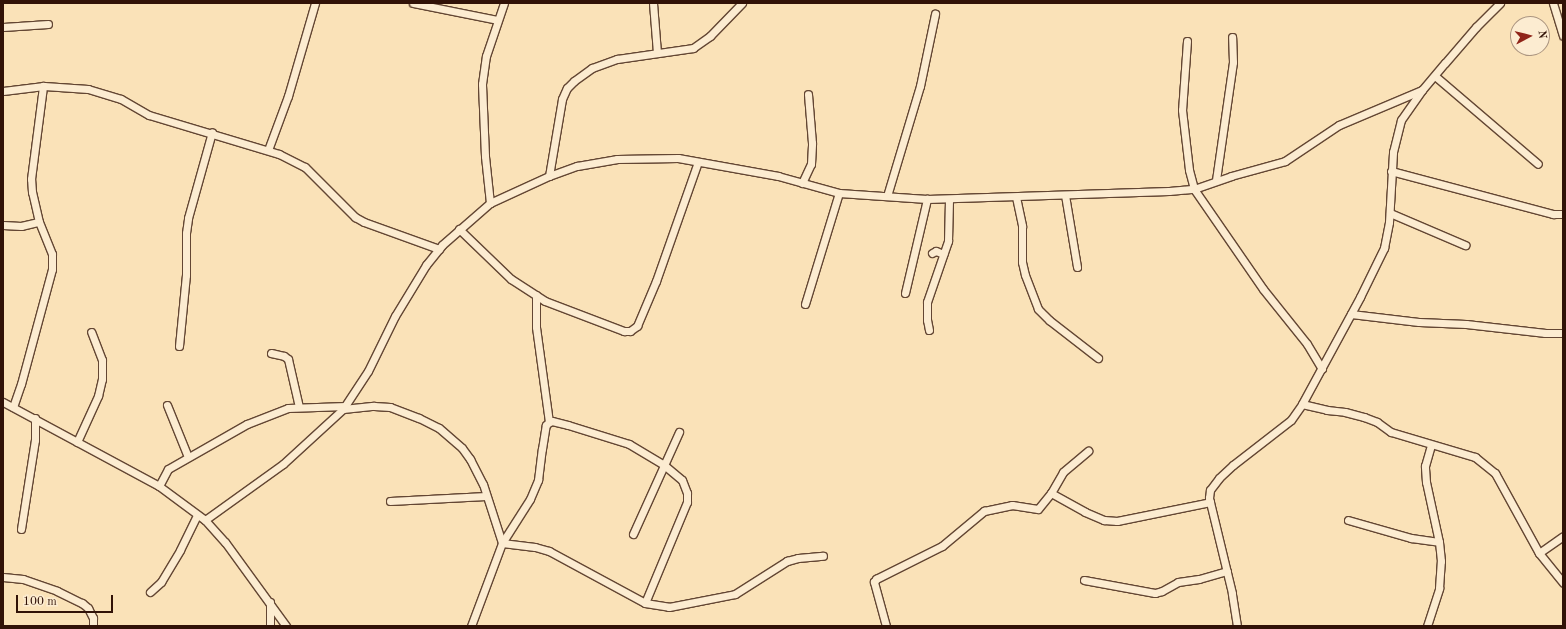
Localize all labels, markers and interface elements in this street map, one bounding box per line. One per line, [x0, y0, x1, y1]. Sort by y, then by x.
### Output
north arrow [1510, 16, 1550, 56]
text: N [1535, 30, 1547, 39]
scale bar [18, 587, 115, 613]
text: 100 m [23, 596, 57, 608]

